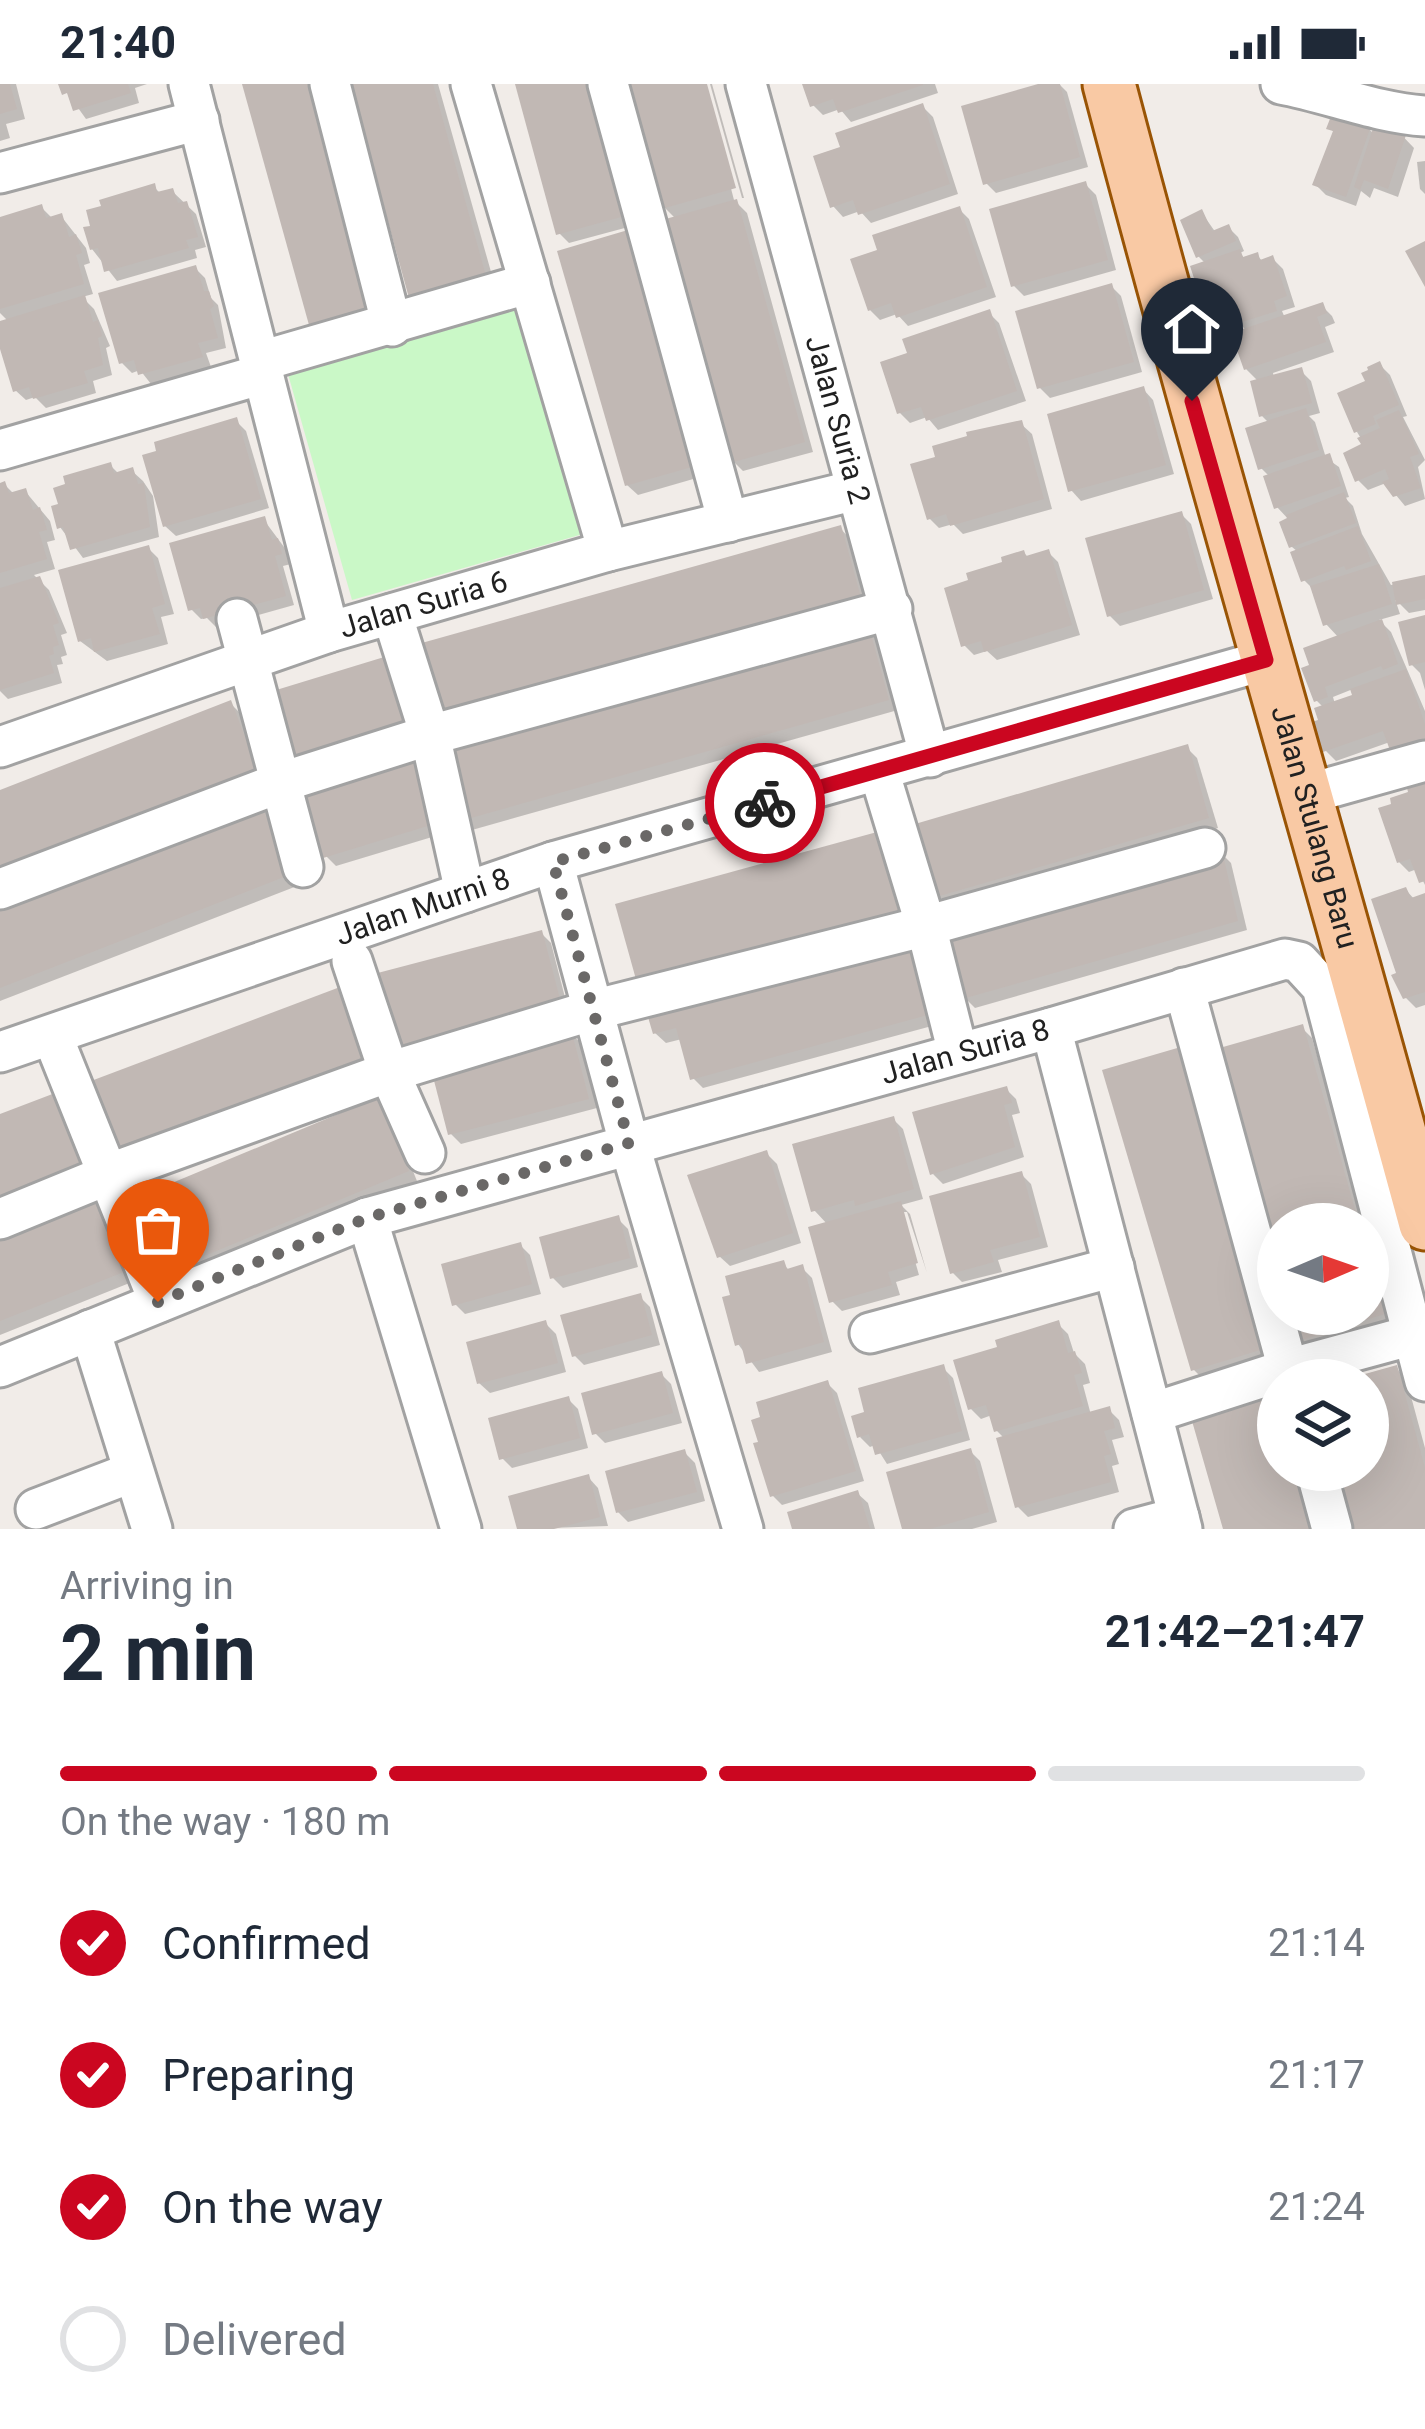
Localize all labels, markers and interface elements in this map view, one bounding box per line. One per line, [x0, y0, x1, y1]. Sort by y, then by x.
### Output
text: 21:40 [60, 16, 176, 69]
pin [1141, 278, 1243, 401]
icon: home [1159, 296, 1225, 362]
street label: Jalan Suria 2 [799, 331, 878, 508]
street label: Jalan Suria 6 [335, 563, 511, 645]
street label: Jalan Stulang Baru [1264, 701, 1366, 952]
courier [705, 743, 825, 863]
icon: bike [732, 770, 798, 836]
street label: Jalan Murni 8 [331, 860, 514, 952]
street label: Jalan Suria 8 [877, 1011, 1053, 1091]
pin [107, 1179, 209, 1302]
icon: bag [125, 1197, 191, 1263]
north arrow [1257, 1203, 1389, 1335]
map controls [1257, 1203, 1389, 1491]
button: layers [1257, 1359, 1389, 1491]
text: Arriving in [60, 1563, 234, 1609]
text: 21:42–21:47 [1105, 1605, 1365, 1658]
text: 2 min [60, 1608, 256, 1699]
text: On the way · 180 m [60, 1799, 391, 1845]
icon: check [60, 1910, 126, 1976]
text: Confirmed [162, 1917, 371, 1970]
text: 21:14 [1268, 1920, 1365, 1966]
icon: check [60, 2042, 126, 2108]
text: Preparing [162, 2049, 355, 2102]
text: 21:17 [1268, 2052, 1365, 2098]
icon: check [60, 2174, 126, 2240]
text: On the way [162, 2181, 383, 2234]
text: 21:24 [1268, 2184, 1365, 2230]
text: Delivered [162, 2313, 347, 2366]

